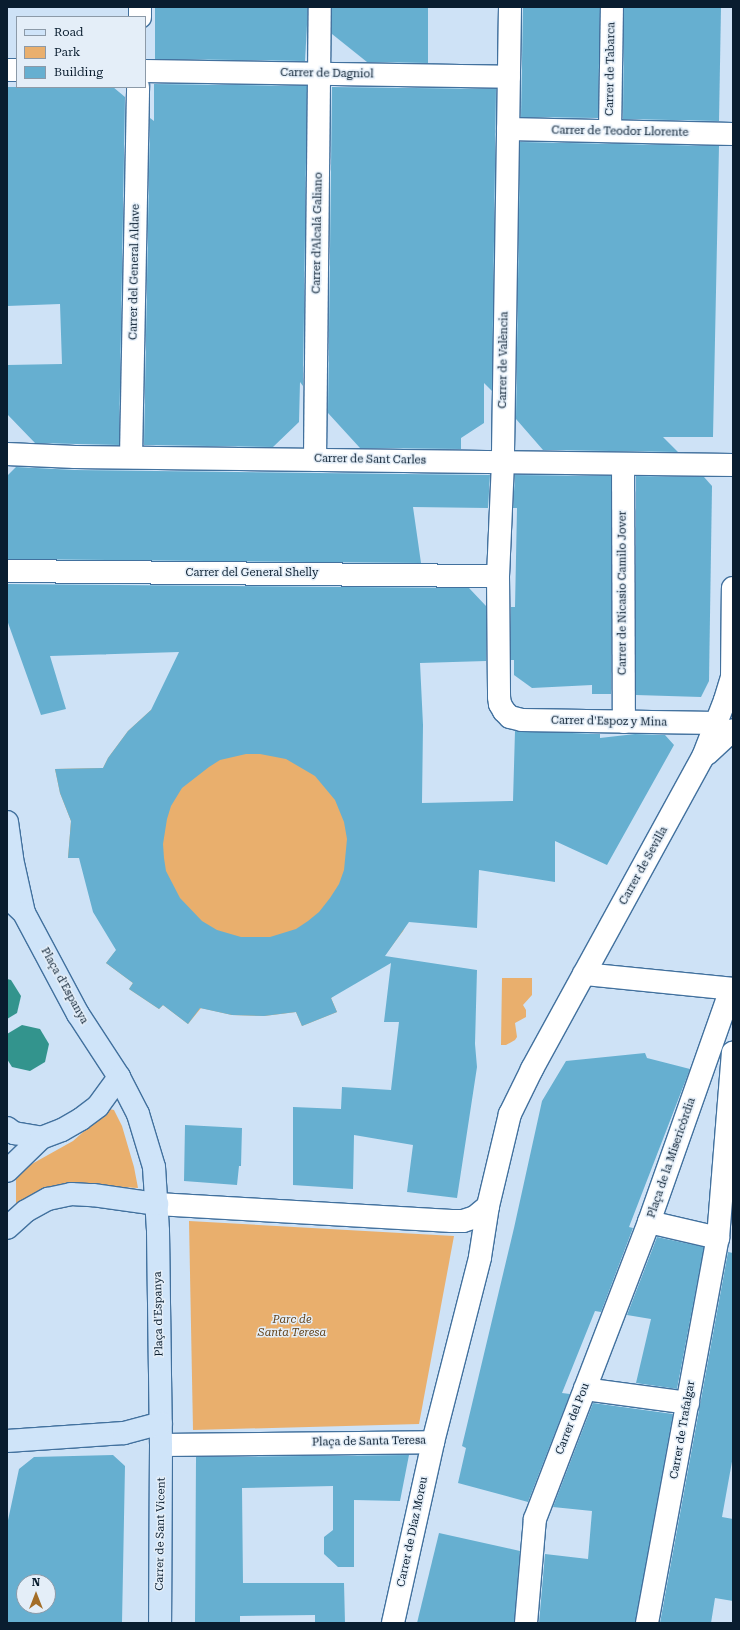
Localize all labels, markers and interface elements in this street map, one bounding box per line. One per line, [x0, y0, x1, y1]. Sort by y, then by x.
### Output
legend [16, 16, 146, 88]
street label: Carrer de Tabarca [604, 22, 618, 116]
text: Road [54, 25, 83, 39]
text: Park [54, 45, 80, 59]
text: Building [54, 65, 103, 79]
street label: Carrer de Dagniol [280, 67, 374, 81]
street label: Carrer de Teodor Llorente [551, 124, 689, 140]
street label: Carrer d'Alcalá Galiano [310, 172, 326, 294]
street label: Carrer del General Aldave [127, 204, 143, 340]
street label: Carrer de València [497, 311, 511, 409]
street label: Carrer de Sant Carles [314, 452, 426, 468]
street label: Carrer de Nicasio Camilo Jover [616, 511, 630, 675]
street label: Carrer del General Shelly [186, 566, 318, 580]
street label: Carrer d'Espoz y Mina [551, 714, 667, 730]
street label: Carrer de Sevilla [617, 824, 671, 908]
street label: Plaça d'Espanya [38, 946, 90, 1026]
street label: Plaça de la Misericòrdia [645, 1096, 699, 1220]
street label: Plaça d'Espanya [152, 1271, 166, 1357]
park label: Parc de Santa Teresa [258, 1314, 326, 1340]
street label: Carrer de Trafalgar [668, 1380, 698, 1480]
street label: Carrer del Pou [553, 1381, 593, 1457]
street label: Plaça de Santa Teresa [312, 1434, 426, 1450]
street label: Carrer de Díaz Moreu [395, 1476, 431, 1588]
street label: Carrer de Sant Vicent [153, 1477, 169, 1591]
north arrow [16, 1574, 56, 1614]
text: N [32, 1576, 40, 1589]

